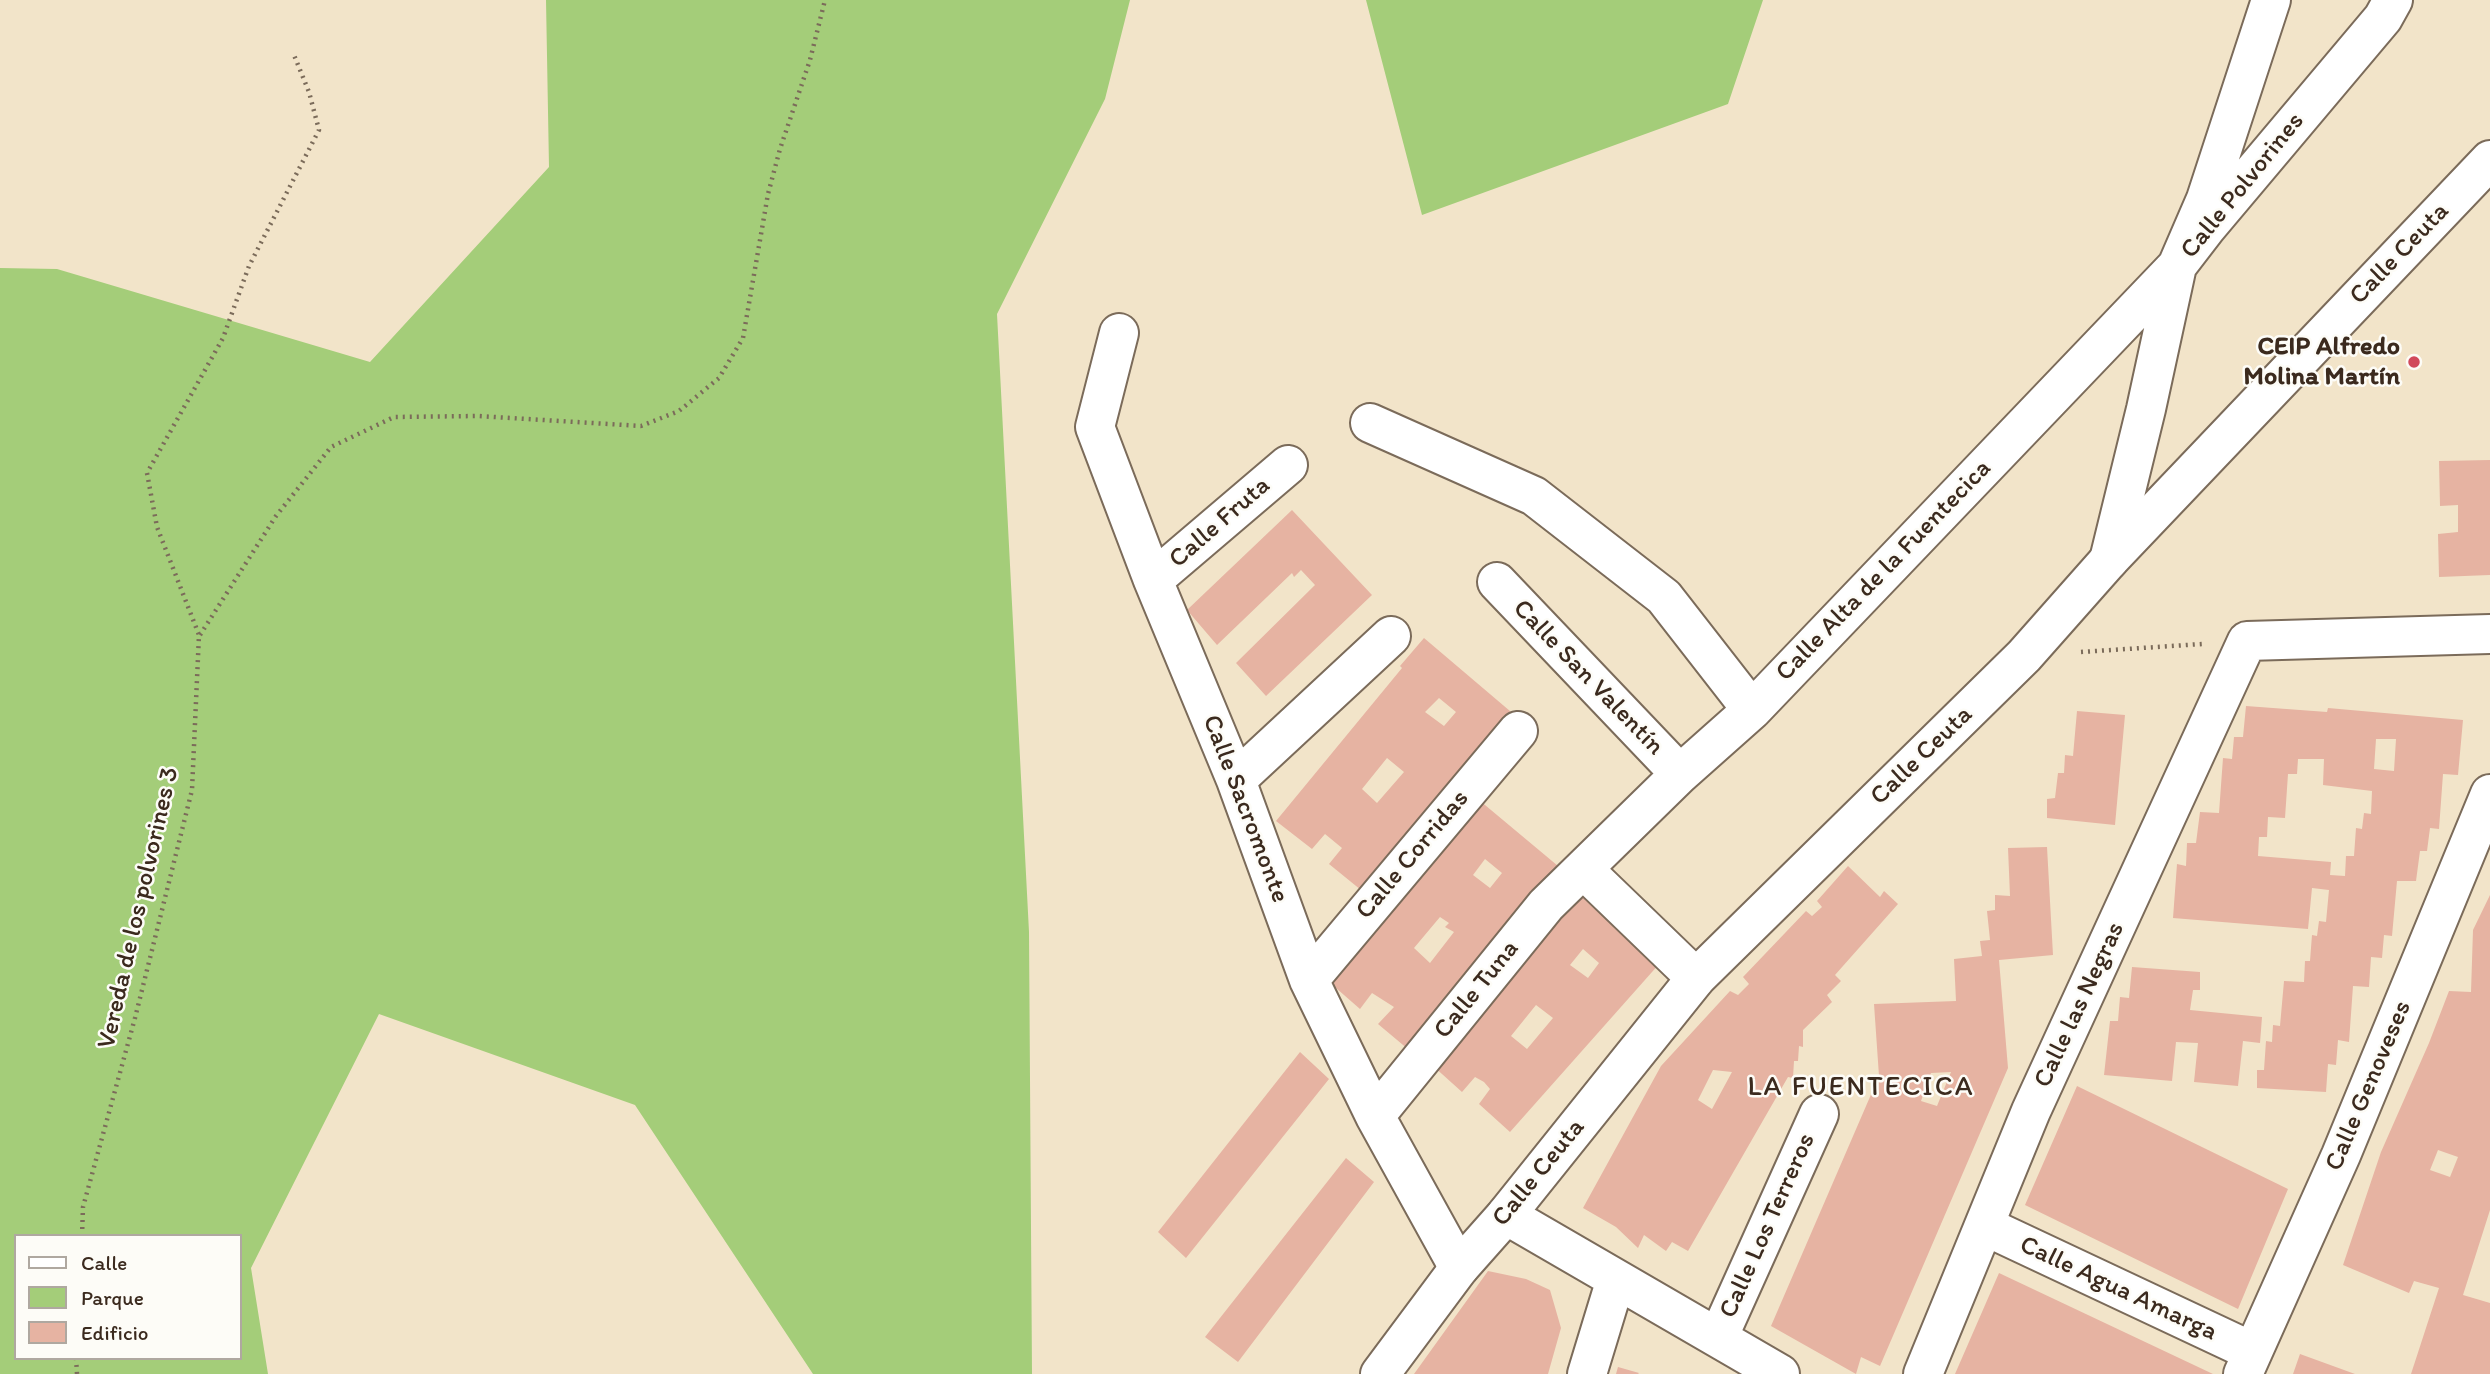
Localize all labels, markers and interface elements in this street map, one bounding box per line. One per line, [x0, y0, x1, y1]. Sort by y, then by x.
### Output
street label: Calle Polvorines [2175, 107, 2311, 265]
street label: Calle Ceuta [2344, 196, 2456, 312]
place label: CEIP Alfredo Molina Martín [2244, 331, 2400, 392]
marker: CEIP Alfredo Molina Martín [2406, 354, 2422, 370]
street label: Calle Alta de la Fuentecica [1770, 454, 1998, 688]
street label: Calle Fruta [1163, 471, 1277, 575]
street label: Calle San Valentín [1506, 594, 1670, 762]
street label: Calle Ceuta [1864, 700, 1980, 812]
street label: Calle Sacromonte [1195, 711, 1295, 907]
street label: Vereda de los polvorines 3 [91, 764, 187, 1052]
street label: Calle Corridas [1350, 784, 1476, 926]
street label: Calle las Negras [2028, 917, 2132, 1093]
street label: Calle Tuna [1428, 934, 1526, 1046]
street label: Calle Genoveses [2319, 996, 2419, 1176]
district label: LA FUENTECICA [1749, 1071, 1973, 1105]
street label: Calle Ceuta [1486, 1113, 1592, 1233]
street label: Calle Los Terreros [1713, 1129, 1823, 1323]
street label: Calle Agua Amarga [2014, 1230, 2222, 1348]
legend [14, 1234, 242, 1360]
text: Calle [81, 1250, 127, 1275]
text: Parque [81, 1285, 144, 1310]
text: Edificio [81, 1320, 149, 1345]

